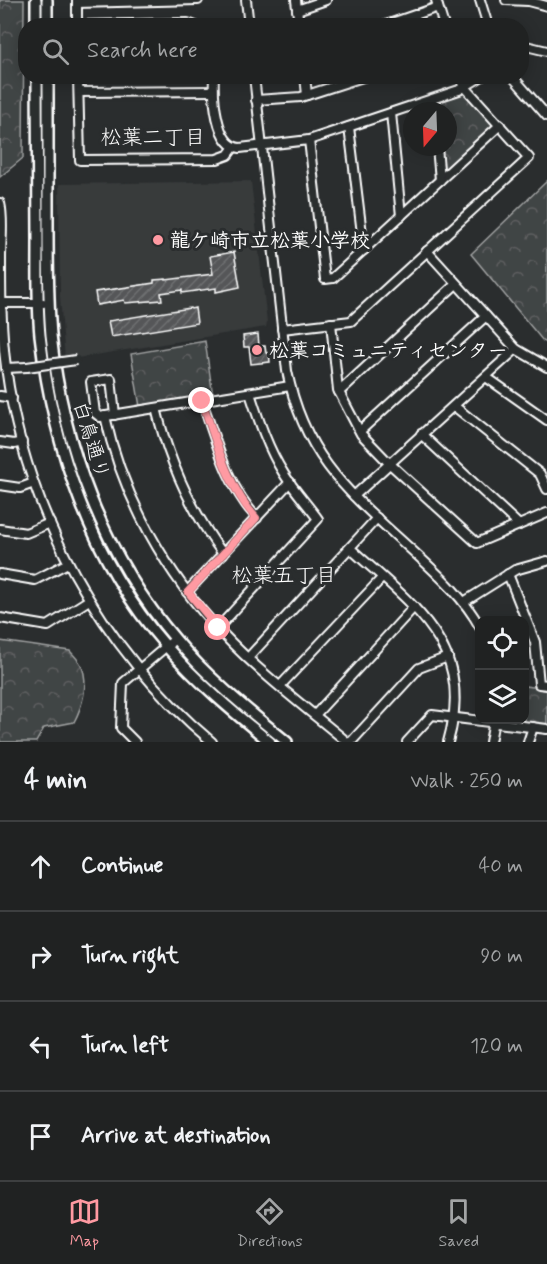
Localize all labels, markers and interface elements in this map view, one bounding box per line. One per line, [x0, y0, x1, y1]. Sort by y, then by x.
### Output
search box [18, 18, 529, 84]
icon: search [39, 35, 72, 68]
text: Search here [87, 37, 198, 65]
north arrow [403, 102, 457, 156]
district label: 松葉二丁目 [101, 124, 206, 152]
place label: 龍ケ崎市立松葉小学校 [170, 228, 370, 255]
marker: 龍ケ崎市立松葉小学校 [151, 233, 165, 247]
place label: 松葉コミュニティセンター [269, 338, 508, 365]
marker: 松葉コミュニティセンター [250, 343, 264, 357]
route end [188, 387, 214, 413]
street label: 白鳥通り [66, 398, 115, 483]
district label: 松葉五丁目 [232, 562, 337, 590]
route start [204, 614, 230, 640]
map controls [475, 616, 529, 724]
button: locate [475, 616, 529, 670]
button: layers [475, 670, 529, 724]
text: 4 min [24, 764, 87, 798]
text: Walk · 250 m [411, 768, 523, 795]
icon: ahead [24, 850, 57, 883]
text: Continue [81, 852, 163, 880]
text: 40 m [479, 853, 523, 880]
icon: right [24, 940, 57, 973]
text: Turn right [81, 942, 179, 970]
text: 90 m [480, 943, 523, 970]
icon: left [24, 1030, 57, 1063]
text: Turn left [81, 1032, 169, 1060]
text: 120 m [470, 1033, 523, 1060]
icon: arrive [24, 1120, 57, 1153]
text: Arrive at destination [81, 1122, 271, 1150]
tab: Map [68, 1195, 101, 1252]
tab: Directions [237, 1195, 303, 1252]
tab: Saved [439, 1195, 479, 1252]

